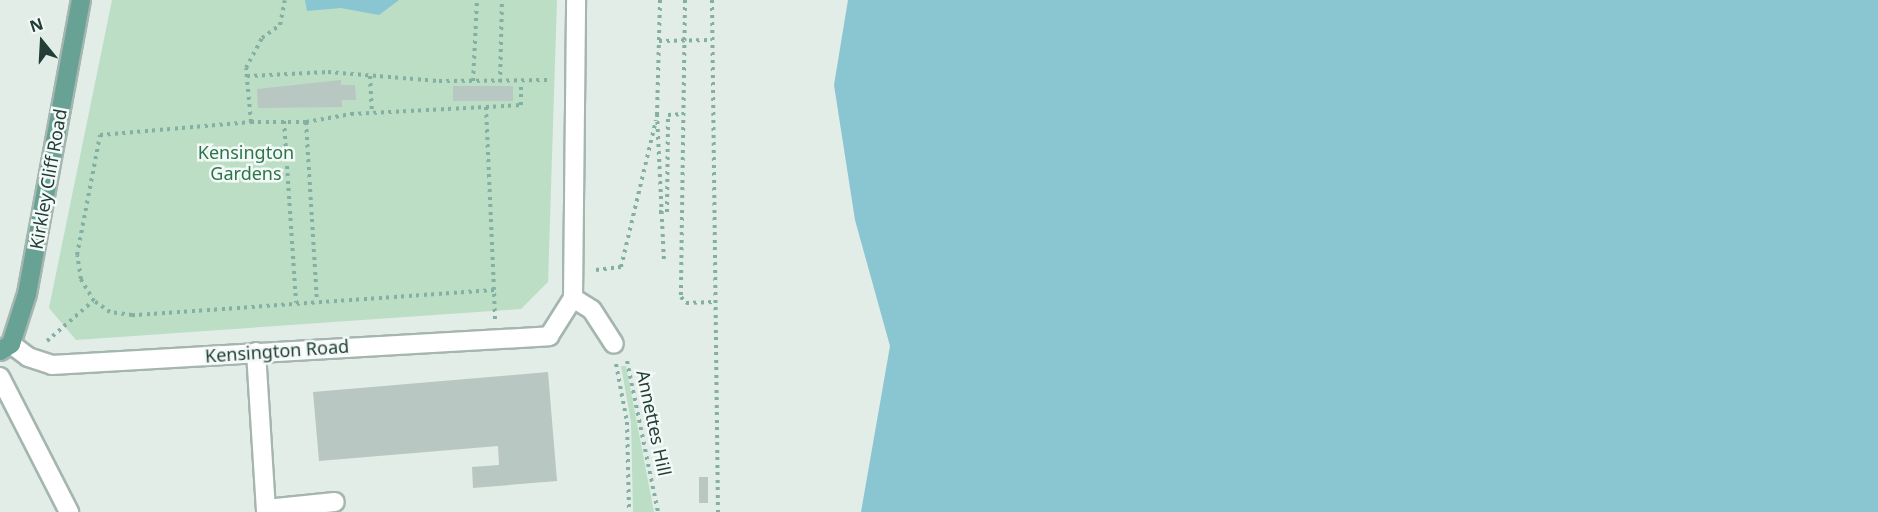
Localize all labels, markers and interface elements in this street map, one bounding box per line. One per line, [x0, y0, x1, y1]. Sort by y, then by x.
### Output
north arrow [12, 12, 72, 72]
text: N [27, 12, 46, 37]
street label: Kirkley Cliff Road [25, 107, 71, 251]
park label: Kensington Gardens [198, 142, 294, 184]
street label: Kensington Road [204, 335, 350, 367]
street label: Annettes Hill [632, 368, 676, 478]

